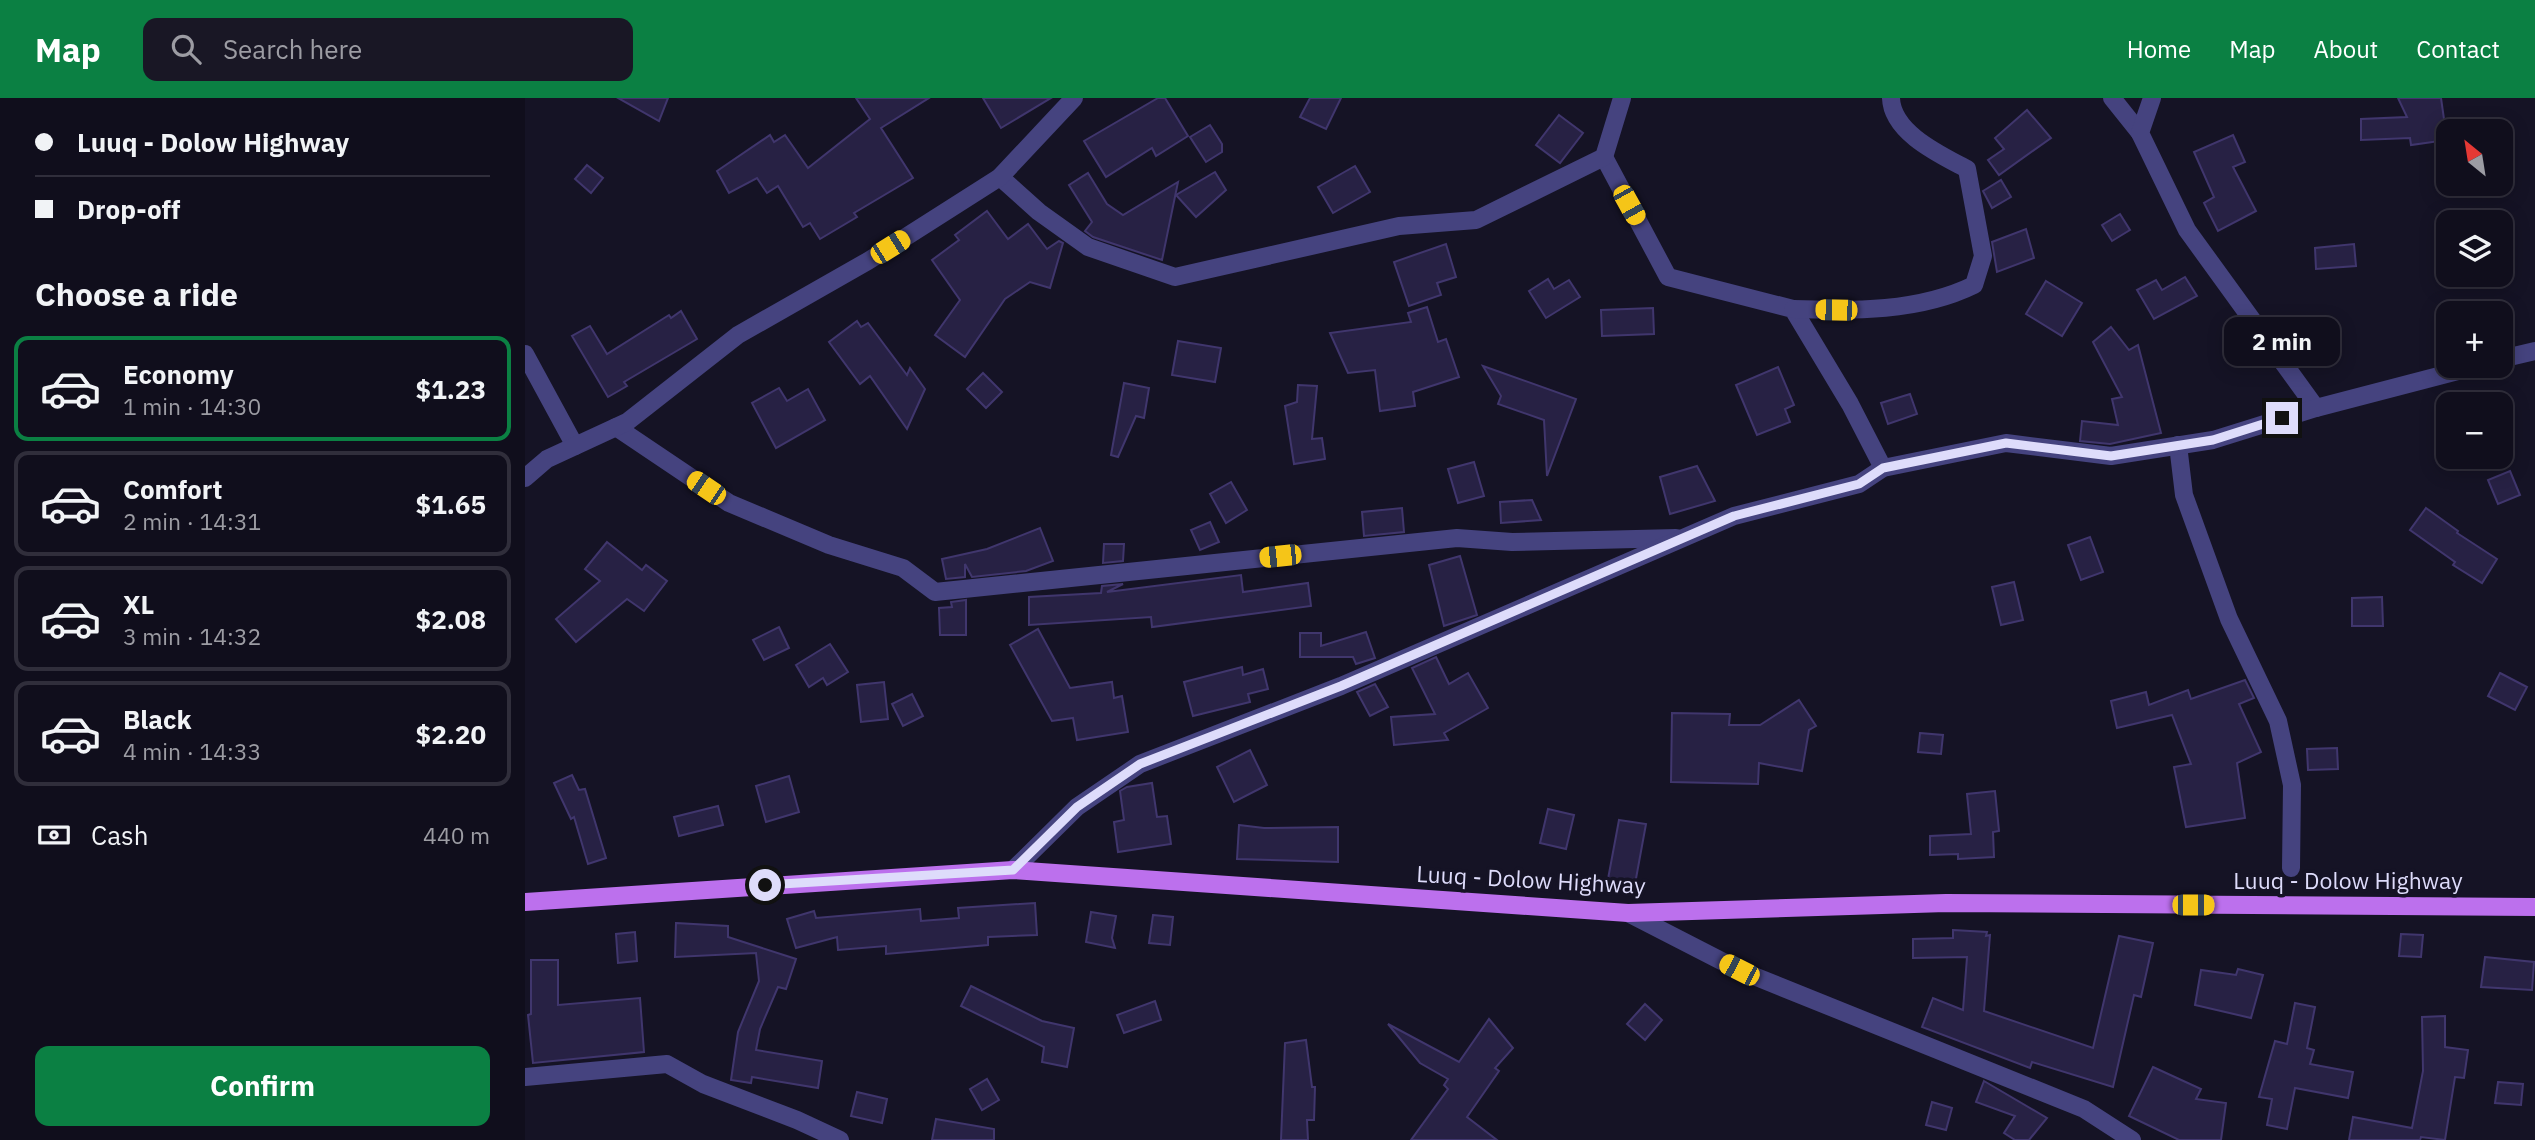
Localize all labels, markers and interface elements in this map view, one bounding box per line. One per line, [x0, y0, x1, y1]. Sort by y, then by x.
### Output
search box [143, 18, 633, 81]
text: Map [35, 28, 101, 71]
icon: search [167, 30, 205, 68]
text: Search here [223, 32, 362, 66]
text: Home [2127, 33, 2191, 65]
text: Map [2229, 33, 2275, 65]
text: About [2313, 33, 2378, 65]
text: Contact [2416, 33, 2500, 65]
north arrow [2436, 119, 2513, 196]
map controls [2436, 119, 2513, 469]
text: Luuq - Dolow Highway [77, 125, 349, 159]
car [1610, 182, 1649, 228]
text: Drop-off [77, 192, 180, 226]
button: layers [2436, 210, 2513, 287]
car [867, 227, 914, 267]
text: Choose a ride [35, 273, 238, 315]
car [1815, 299, 1858, 321]
button: + [2436, 301, 2513, 378]
callout: 2 min [2224, 316, 2340, 366]
text: 2 min [2252, 326, 2312, 356]
icon: car [39, 357, 102, 420]
text: Economy [123, 357, 234, 391]
text: $1.23 [416, 372, 486, 406]
text: 1 min · 14:30 [123, 391, 261, 421]
button: − [2436, 392, 2513, 469]
route end [2266, 402, 2298, 434]
car [683, 468, 730, 508]
icon: car [39, 472, 102, 535]
text: Comfort [123, 472, 222, 506]
text: $1.65 [416, 487, 486, 521]
text: 2 min · 14:31 [123, 506, 261, 536]
car [1259, 543, 1302, 569]
icon: car [39, 587, 102, 650]
text: XL [123, 587, 154, 621]
text: $2.08 [416, 602, 486, 636]
text: 3 min · 14:32 [123, 621, 261, 651]
icon: car [39, 702, 102, 765]
text: Black [123, 702, 191, 736]
text: $2.20 [416, 717, 486, 751]
text: 4 min · 14:33 [123, 736, 261, 766]
icon: cash [35, 816, 73, 854]
text: Cash [91, 818, 148, 852]
text: 440 m [423, 820, 490, 850]
street label: Luuq - Dolow Highway [1416, 858, 1647, 900]
street label: Luuq - Dolow Highway [2233, 865, 2463, 895]
route start [749, 869, 781, 901]
car [2173, 895, 2215, 916]
car [1716, 951, 1763, 989]
button: Confirm [35, 1046, 490, 1126]

